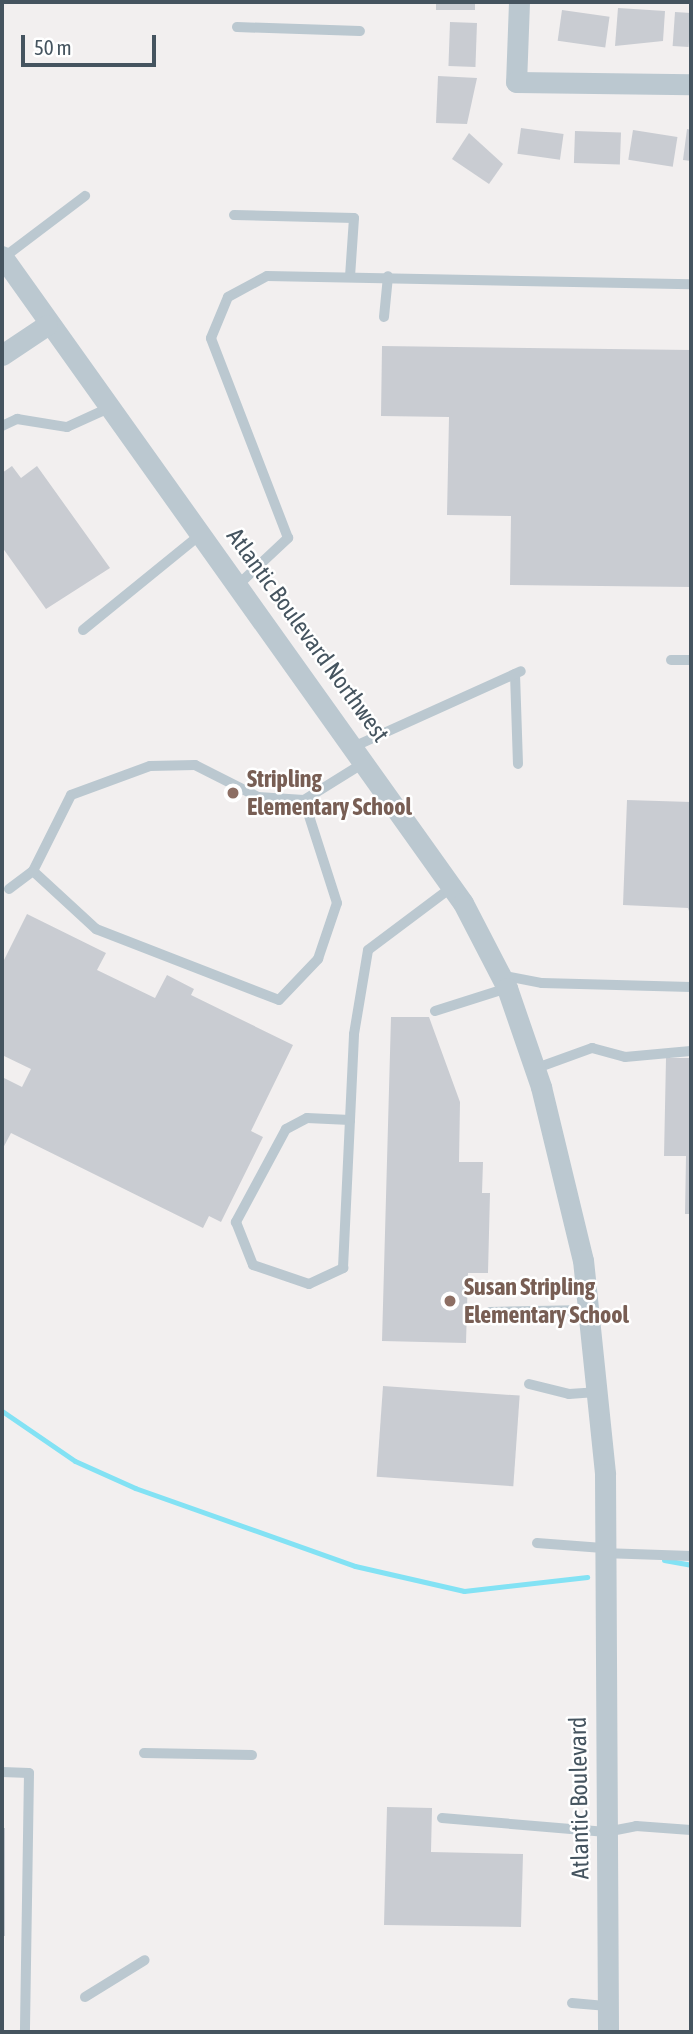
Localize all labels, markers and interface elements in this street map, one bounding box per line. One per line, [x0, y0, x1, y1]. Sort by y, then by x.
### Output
scale bar [24, 21, 159, 65]
text: 50 m [34, 35, 72, 59]
street label: Atlantic Boulevard Northwest [221, 522, 395, 748]
place label: Stripling Elementary School [247, 765, 412, 821]
marker: Stripling Elementary School [225, 785, 241, 801]
place label: Susan Stripling Elementary School [464, 1273, 629, 1329]
marker: Susan Stripling Elementary School [442, 1293, 458, 1309]
street label: Atlantic Boulevard [563, 1716, 595, 1880]

